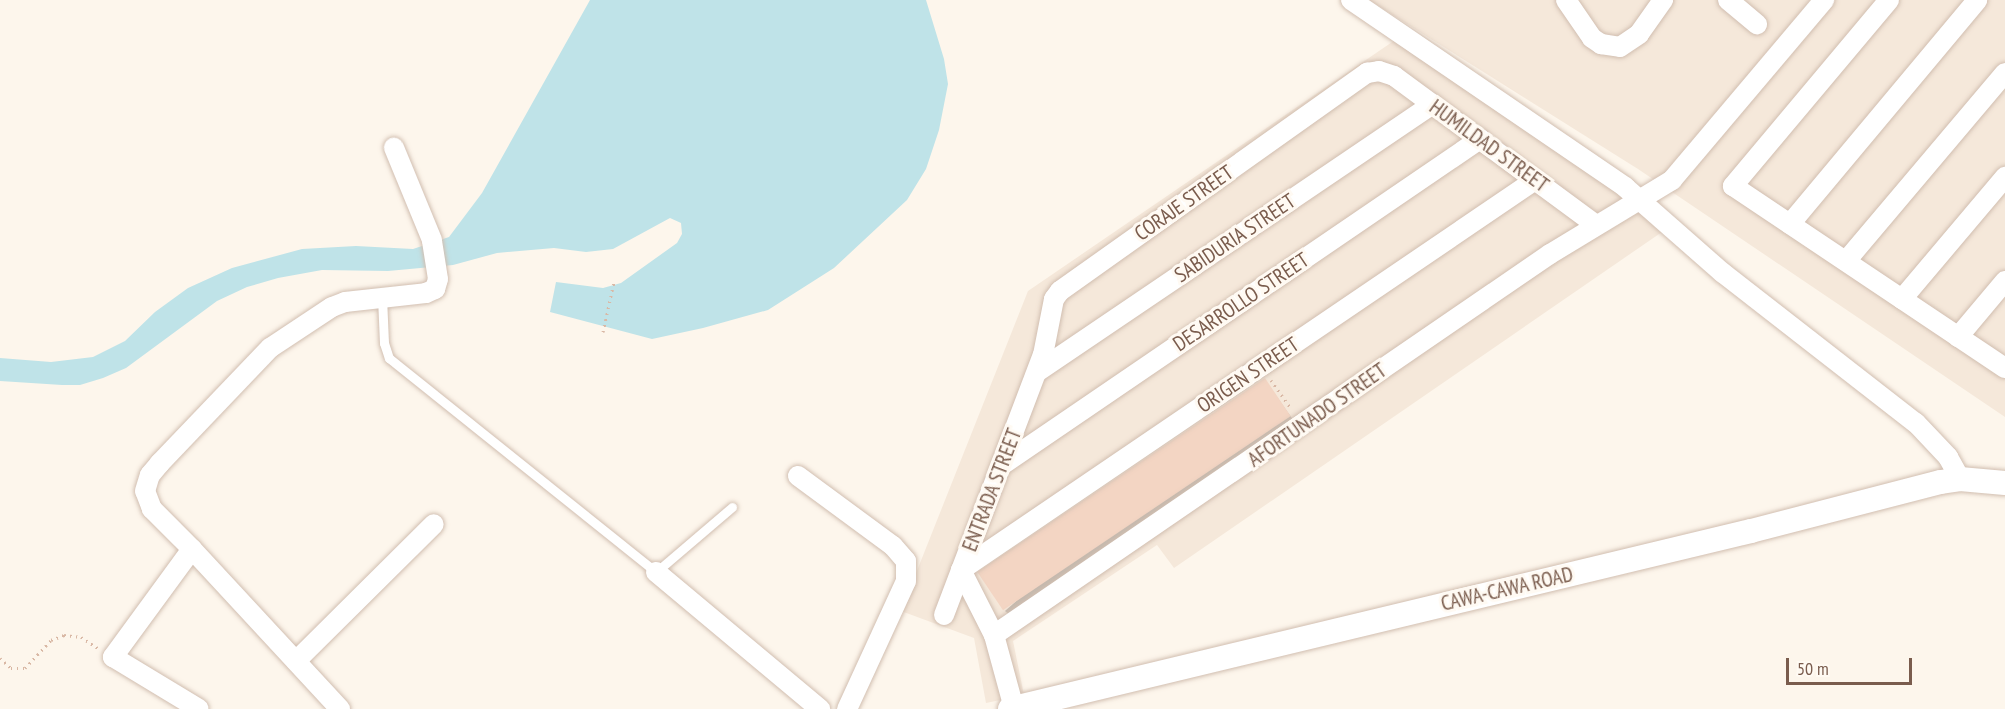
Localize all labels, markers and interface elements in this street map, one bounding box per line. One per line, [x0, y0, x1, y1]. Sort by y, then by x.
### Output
street label: HUMILDAD STREET [1425, 94, 1553, 198]
street label: CORAJE STREET [1130, 160, 1238, 246]
street label: SABIDURIA STREET [1170, 188, 1300, 288]
street label: DESARROLLO STREET [1168, 247, 1314, 357]
street label: ORIGEN STREET [1192, 332, 1304, 418]
street label: AFORTUNADO STREET [1243, 358, 1391, 472]
street label: ENTRADA STREET [957, 425, 1027, 555]
street label: CAWA-CAWA ROAD [1438, 561, 1576, 617]
scale bar [1789, 646, 1915, 684]
text: 50 m [1797, 657, 1829, 680]

